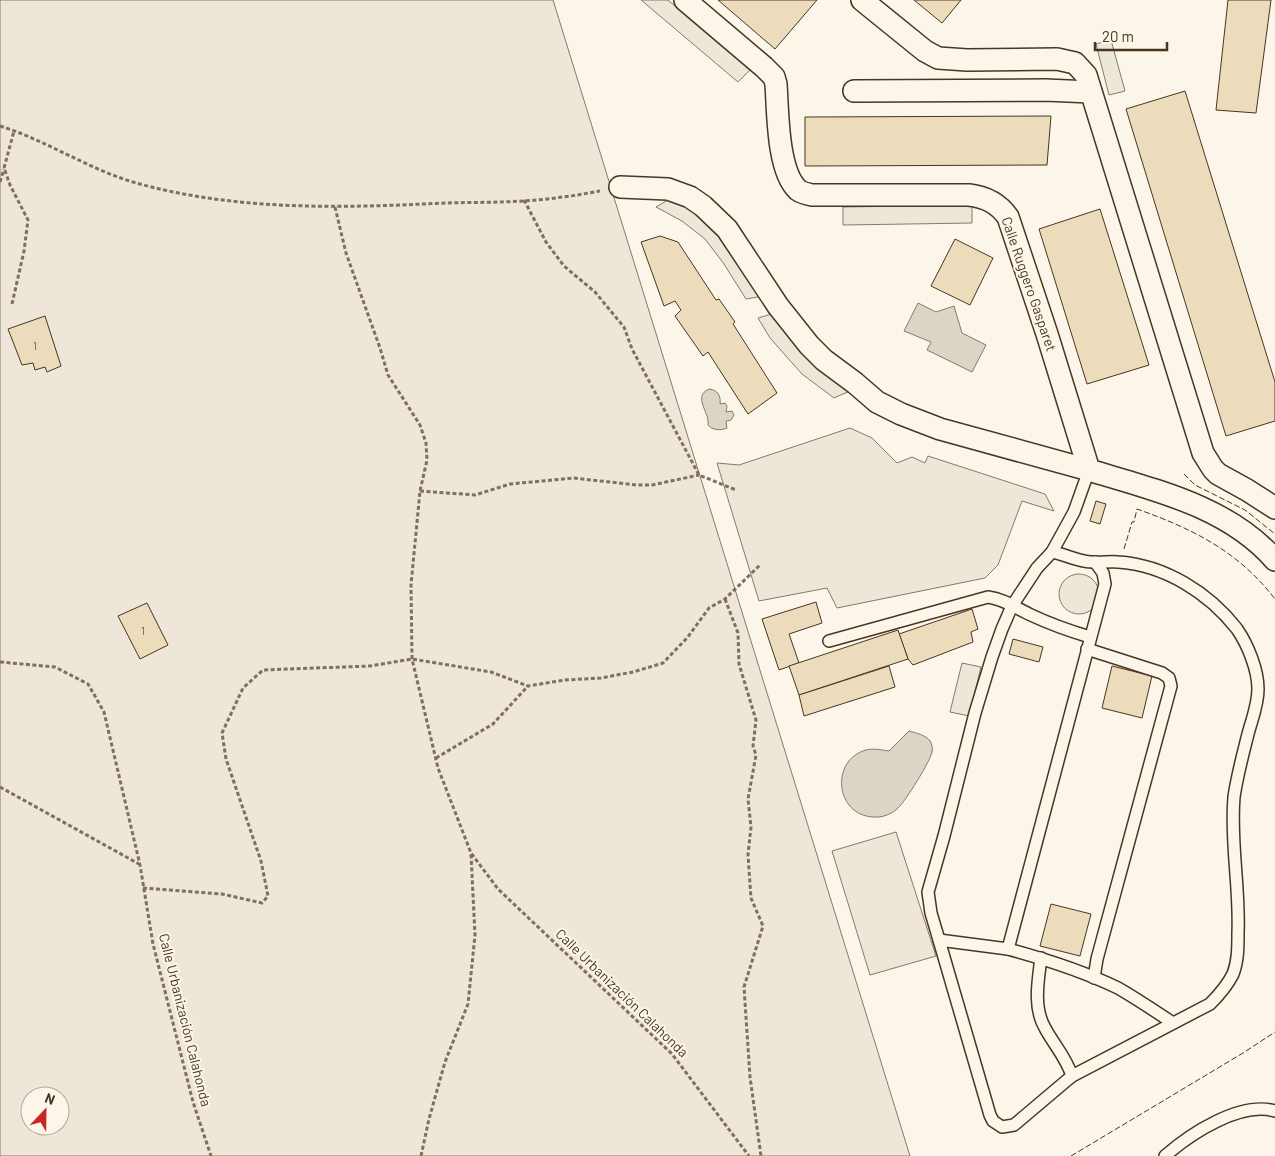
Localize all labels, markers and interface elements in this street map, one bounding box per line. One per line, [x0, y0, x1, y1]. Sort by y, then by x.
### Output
scale bar [1095, 20, 1168, 52]
text: 20 m [1102, 27, 1134, 45]
street label: Calle Ruggero Gasparet [998, 214, 1060, 353]
house number: 1 [33, 339, 37, 352]
house number: 1 [141, 624, 145, 637]
street label: Calle Urbanización Calahonda [553, 925, 692, 1060]
street label: Calle Urbanización Calahonda [156, 932, 215, 1108]
north arrow [20, 1086, 70, 1136]
text: N [43, 1089, 58, 1108]

